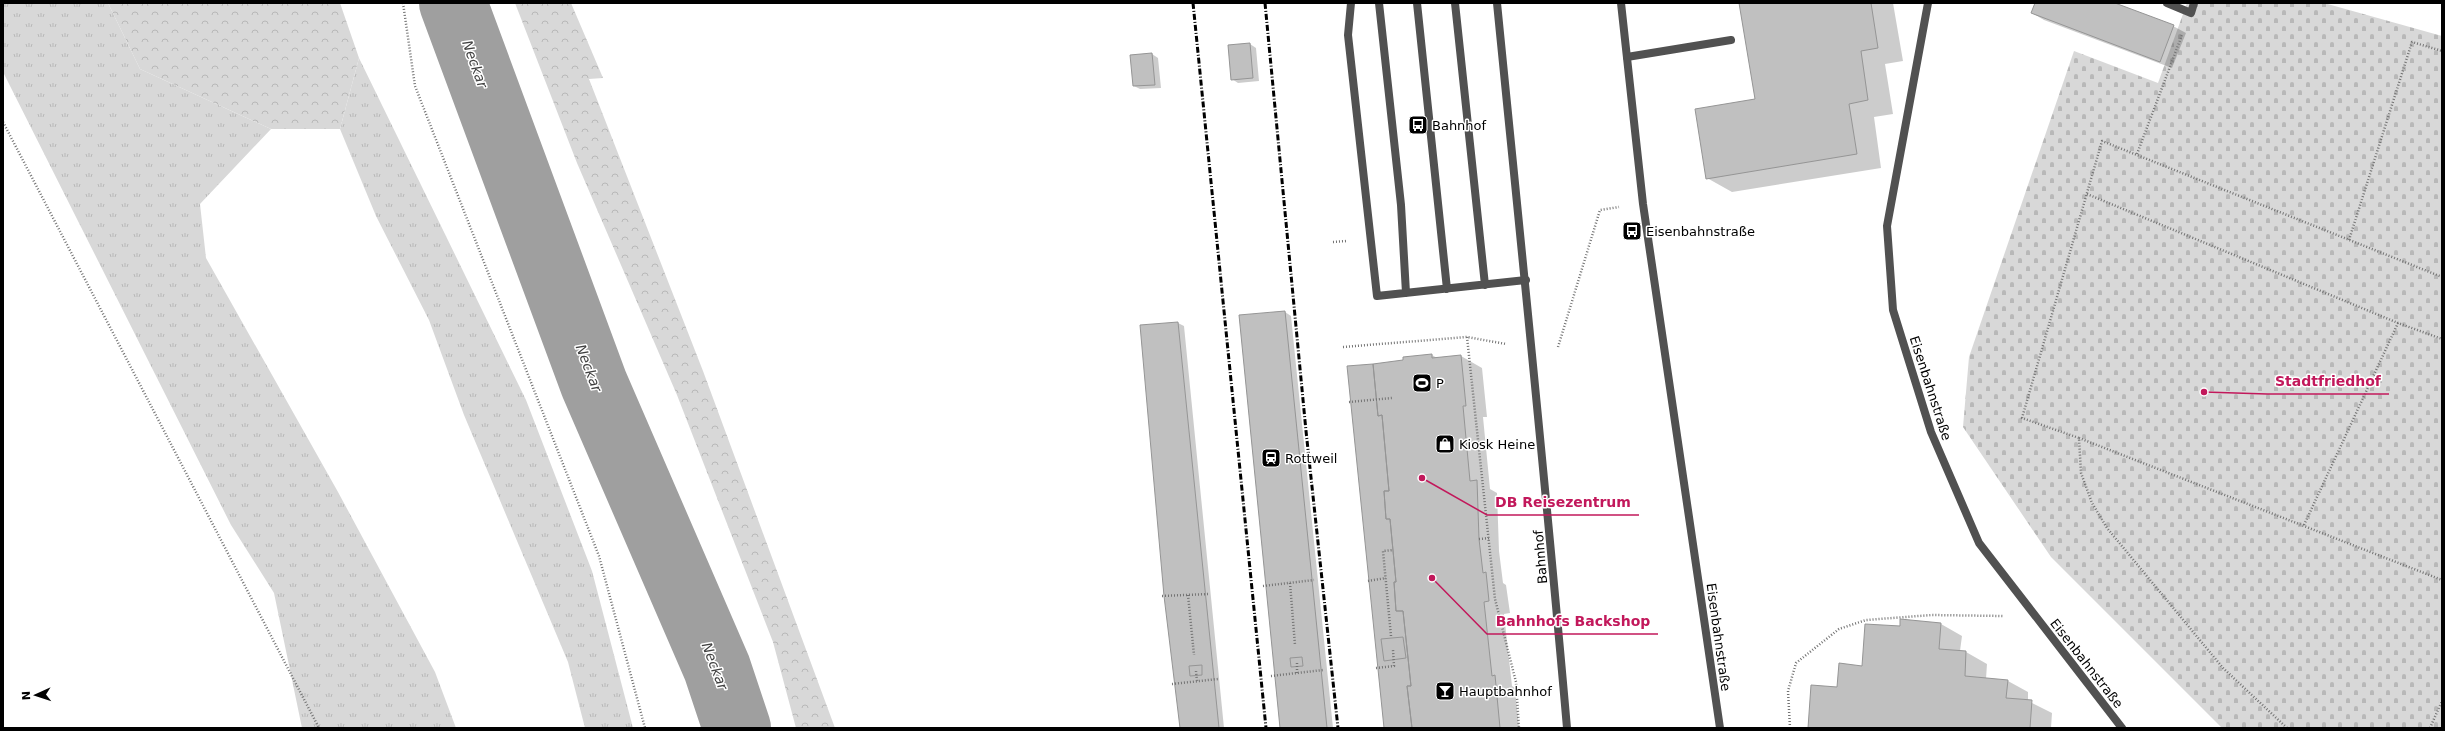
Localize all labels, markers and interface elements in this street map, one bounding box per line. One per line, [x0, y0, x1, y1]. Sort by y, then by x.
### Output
water label: Neckar [459, 38, 491, 91]
bus stop icon: Bahnhof [1407, 114, 1429, 136]
place label: Bahnhof [1432, 118, 1487, 133]
bus stop icon: Eisenbahnstraße [1621, 220, 1643, 242]
place label: Eisenbahnstraße [1646, 224, 1755, 239]
street label: Eisenbahnstraße [1907, 334, 1954, 442]
water label: Neckar [573, 342, 606, 395]
callout: Stadtfriedhof [2267, 368, 2389, 394]
sports icon: P [1411, 372, 1433, 394]
text: Stadtfriedhof [2275, 373, 2382, 389]
place label: P [1436, 376, 1444, 391]
shop icon: Kiosk Heine [1434, 433, 1456, 455]
place label: Kiosk Heine [1459, 437, 1535, 452]
station icon: Rottweil [1260, 447, 1282, 469]
place label: Rottweil [1285, 451, 1337, 466]
callout: DB Reisezentrum [1487, 489, 1639, 515]
text: DB Reisezentrum [1495, 494, 1631, 510]
street label: Bahnhof [1531, 529, 1550, 585]
street label: Eisenbahnstraße [1703, 582, 1734, 692]
callout: Bahnhofs Backshop [1487, 608, 1658, 634]
text: Bahnhofs Backshop [1496, 613, 1650, 629]
street label: Eisenbahnstraße [2047, 616, 2126, 711]
water label: Neckar [699, 640, 732, 693]
north arrow [16, 675, 56, 715]
bar icon: Hauptbahnhof [1434, 680, 1456, 702]
place label: Hauptbahnhof [1459, 684, 1552, 699]
text: N [20, 691, 33, 700]

